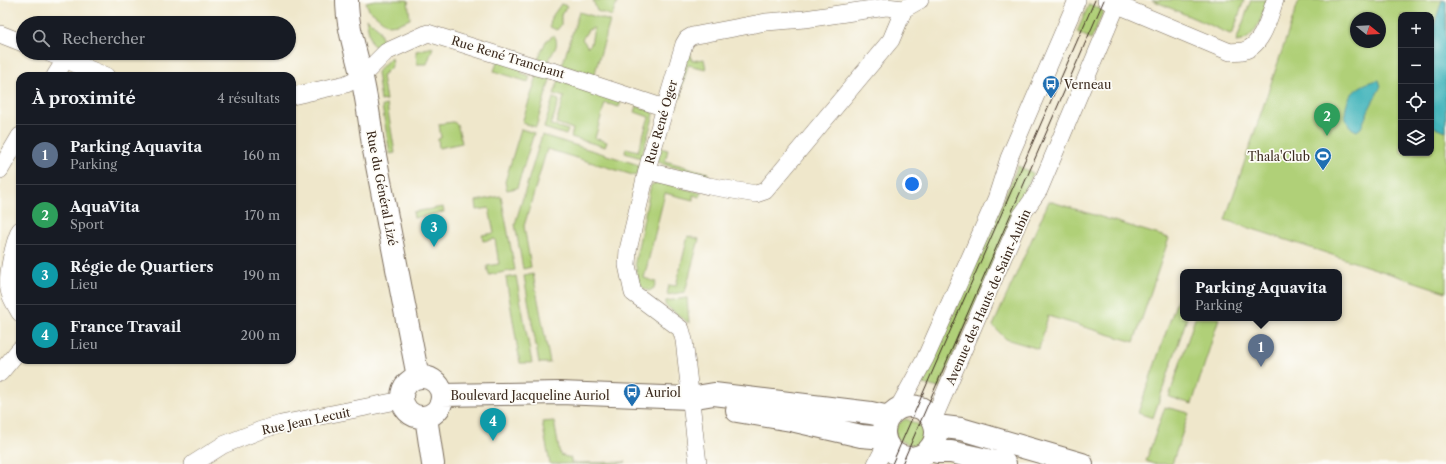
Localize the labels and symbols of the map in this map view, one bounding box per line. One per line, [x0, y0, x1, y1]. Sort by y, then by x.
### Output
north arrow [1350, 12, 1386, 48]
street label: Rue René Tranchant [450, 33, 567, 82]
bus stop icon: Verneau [1041, 74, 1061, 99]
place label: Verneau [1063, 77, 1112, 92]
street label: Rue René Oger [642, 78, 680, 166]
pin: 2 [1314, 103, 1340, 136]
street label: Rue du Général Lizé [363, 129, 401, 247]
sports icon: Thala'Club [1313, 146, 1333, 171]
place label: Thala'Club [1247, 149, 1310, 164]
your location [902, 174, 922, 194]
street label: Avenue des Hauts de Saint-Aubin [942, 206, 1034, 388]
pin: 3 [421, 214, 447, 247]
pin: 1 [1248, 334, 1274, 367]
bus stop icon: Auriol [622, 382, 642, 407]
place label: Auriol [644, 385, 681, 400]
street label: Boulevard Jacqueline Auriol [450, 388, 610, 403]
street label: Rue Jean Lecuit [260, 404, 352, 438]
pin: 4 [480, 408, 506, 441]

